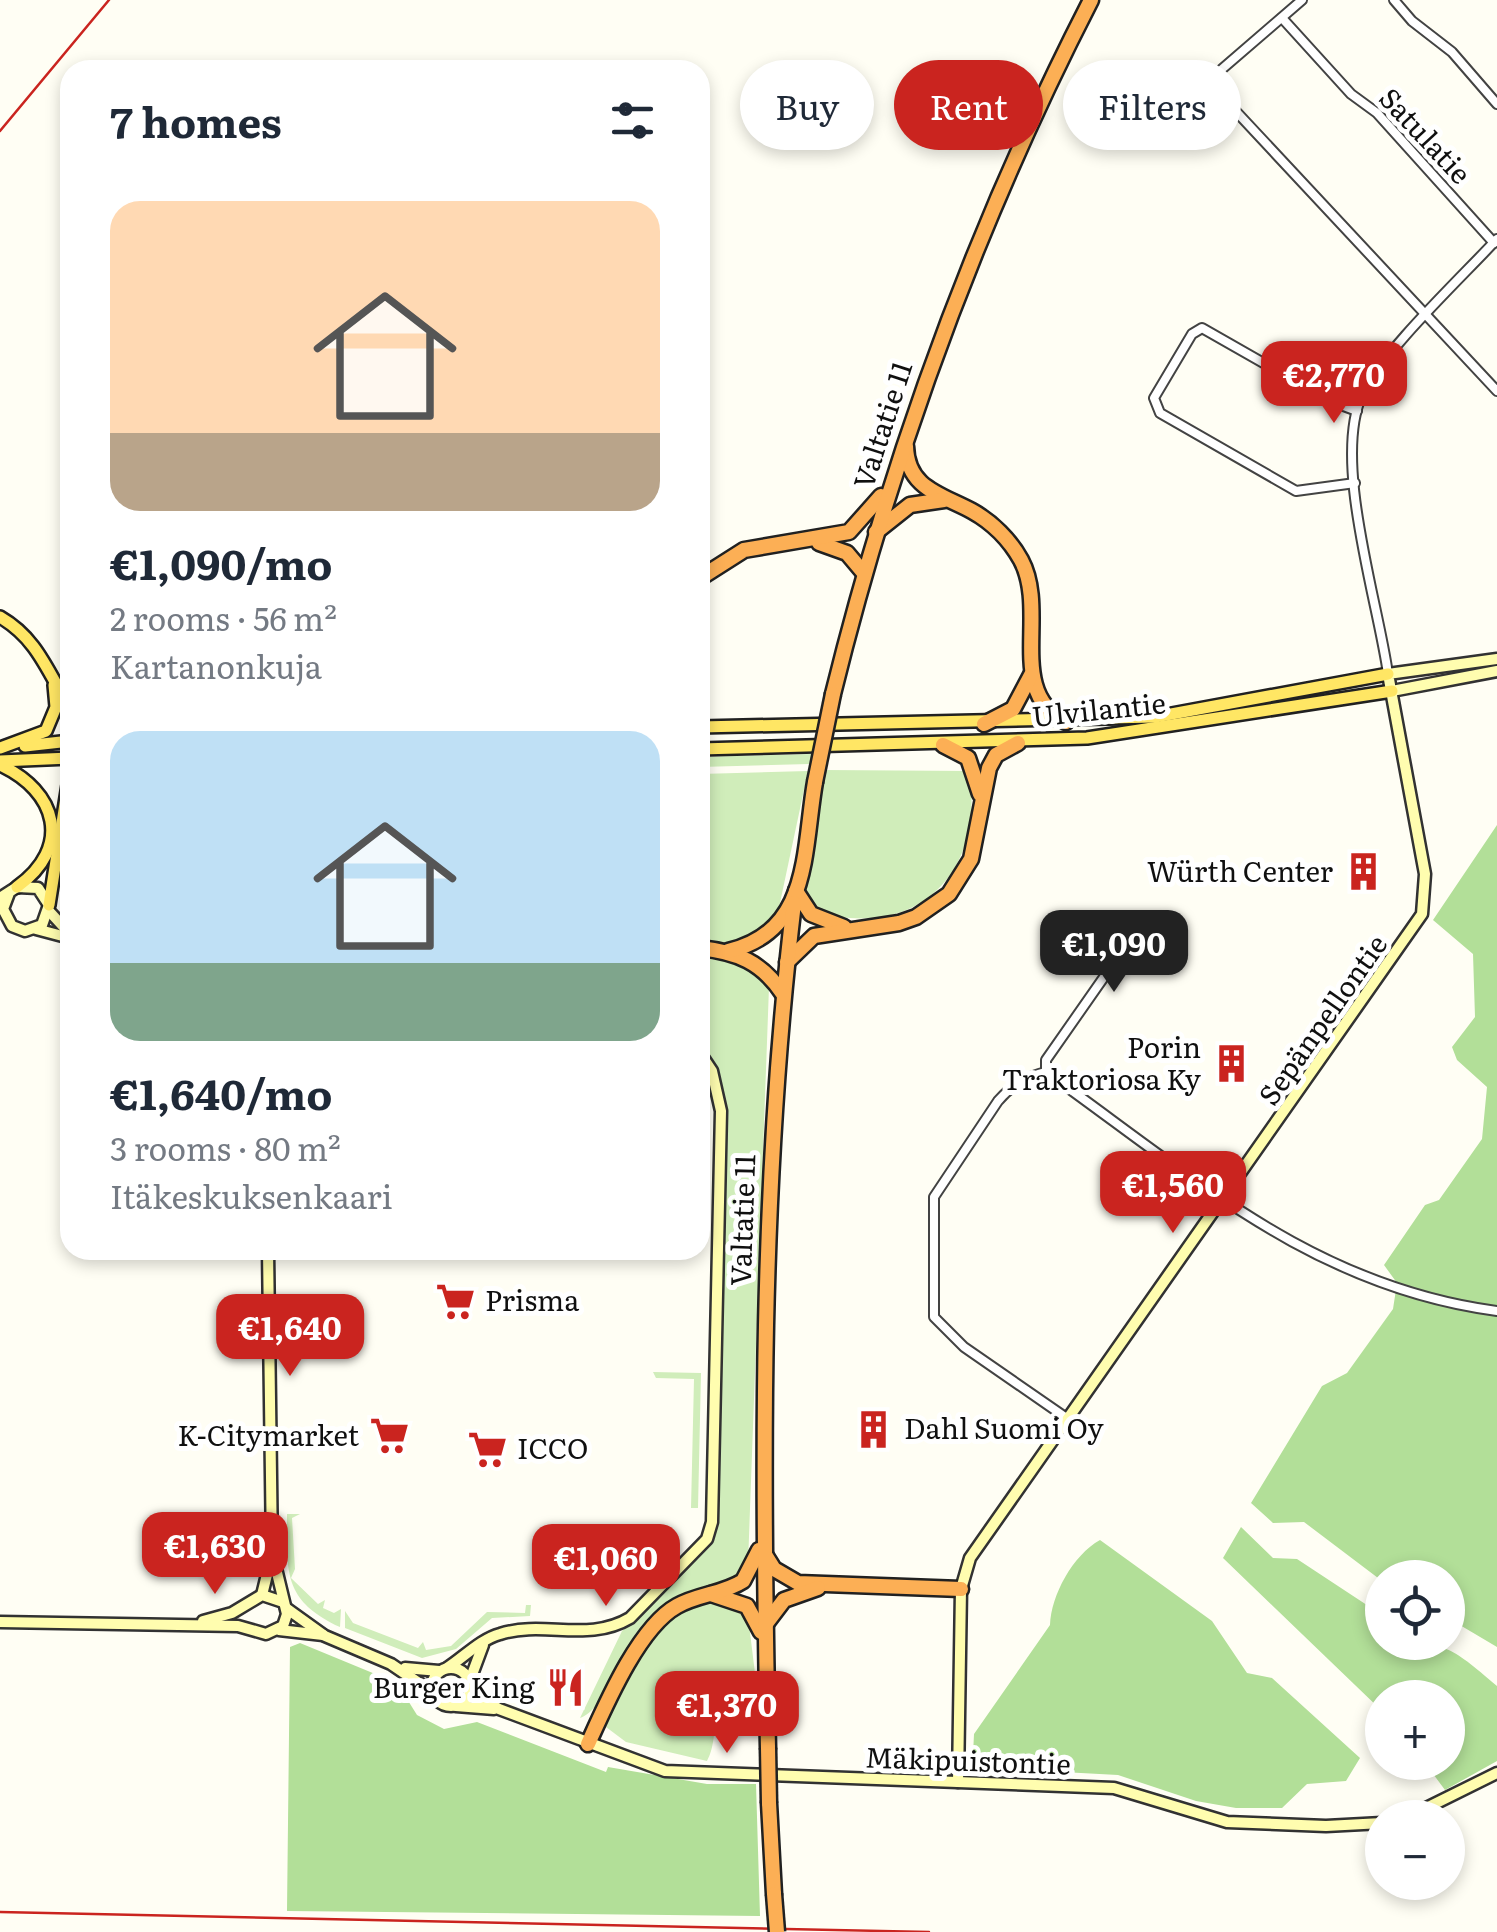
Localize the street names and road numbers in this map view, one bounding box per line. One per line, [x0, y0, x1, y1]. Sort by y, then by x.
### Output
street label: Satulatie [1371, 77, 1482, 192]
street label: Valtatie 11 [841, 355, 921, 494]
street label: Ulvilantie [1030, 680, 1168, 736]
street label: Sepänpellontie [1247, 925, 1396, 1113]
street label: Valtatie 11 [718, 1153, 764, 1287]
street label: Mäkipuistontie [865, 1734, 1072, 1784]

